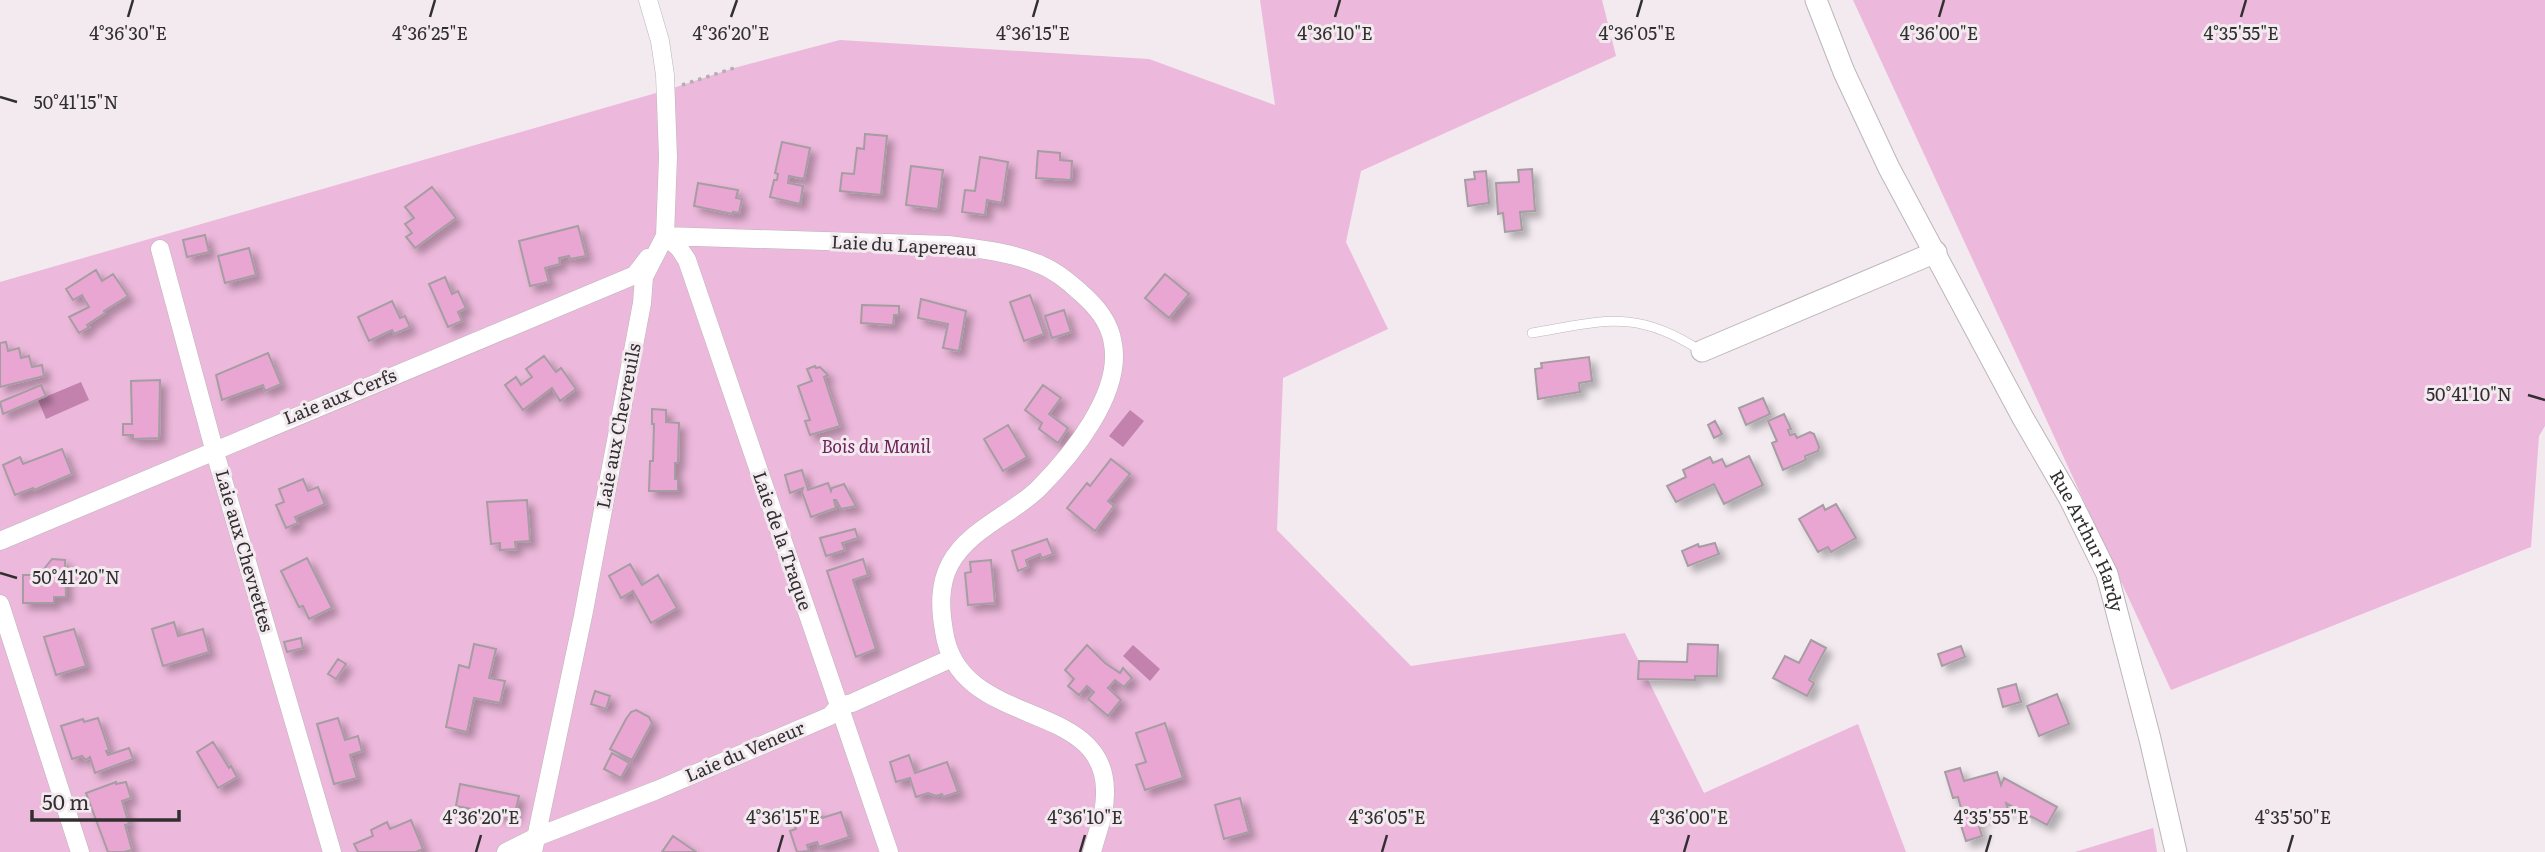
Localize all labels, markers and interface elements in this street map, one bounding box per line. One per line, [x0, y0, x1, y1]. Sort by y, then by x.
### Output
text: 4°36'30"E [89, 19, 167, 46]
text: 4°36'25"E [392, 19, 468, 46]
text: 4°36'20"E [692, 19, 770, 46]
text: 4°36'15"E [996, 19, 1070, 46]
text: 4°36'10"E [1297, 19, 1373, 46]
text: 4°36'05"E [1598, 19, 1676, 46]
text: 4°36'00"E [1900, 19, 1978, 46]
text: 4°35'55"E [2203, 19, 2279, 46]
text: 50°41'15"N [34, 88, 118, 115]
street label: Laie du Lapereau [831, 227, 977, 262]
street label: Laie aux Chevreuils [588, 341, 647, 511]
street label: Laie aux Cerfs [279, 361, 400, 431]
text: 50°41'10"N [2426, 380, 2512, 407]
park label: Bois du Manil [821, 432, 932, 459]
street label: Rue Arthur Hardy [2044, 464, 2131, 615]
street label: Laie aux Chevrettes [209, 466, 282, 635]
street label: Laie de la Traque [747, 467, 820, 614]
text: 50°41'20"N [32, 563, 120, 590]
street label: Laie du Veneur [680, 713, 809, 788]
scale bar [32, 778, 178, 822]
text: 50 m [42, 785, 89, 816]
text: 4°36'20"E [442, 803, 520, 830]
text: 4°36'15"E [746, 803, 820, 830]
text: 4°36'10"E [1047, 803, 1123, 830]
text: 4°36'05"E [1348, 803, 1426, 830]
text: 4°36'00"E [1650, 803, 1728, 830]
text: 4°35'55"E [1953, 803, 2029, 830]
text: 4°35'50"E [2255, 803, 2331, 830]

